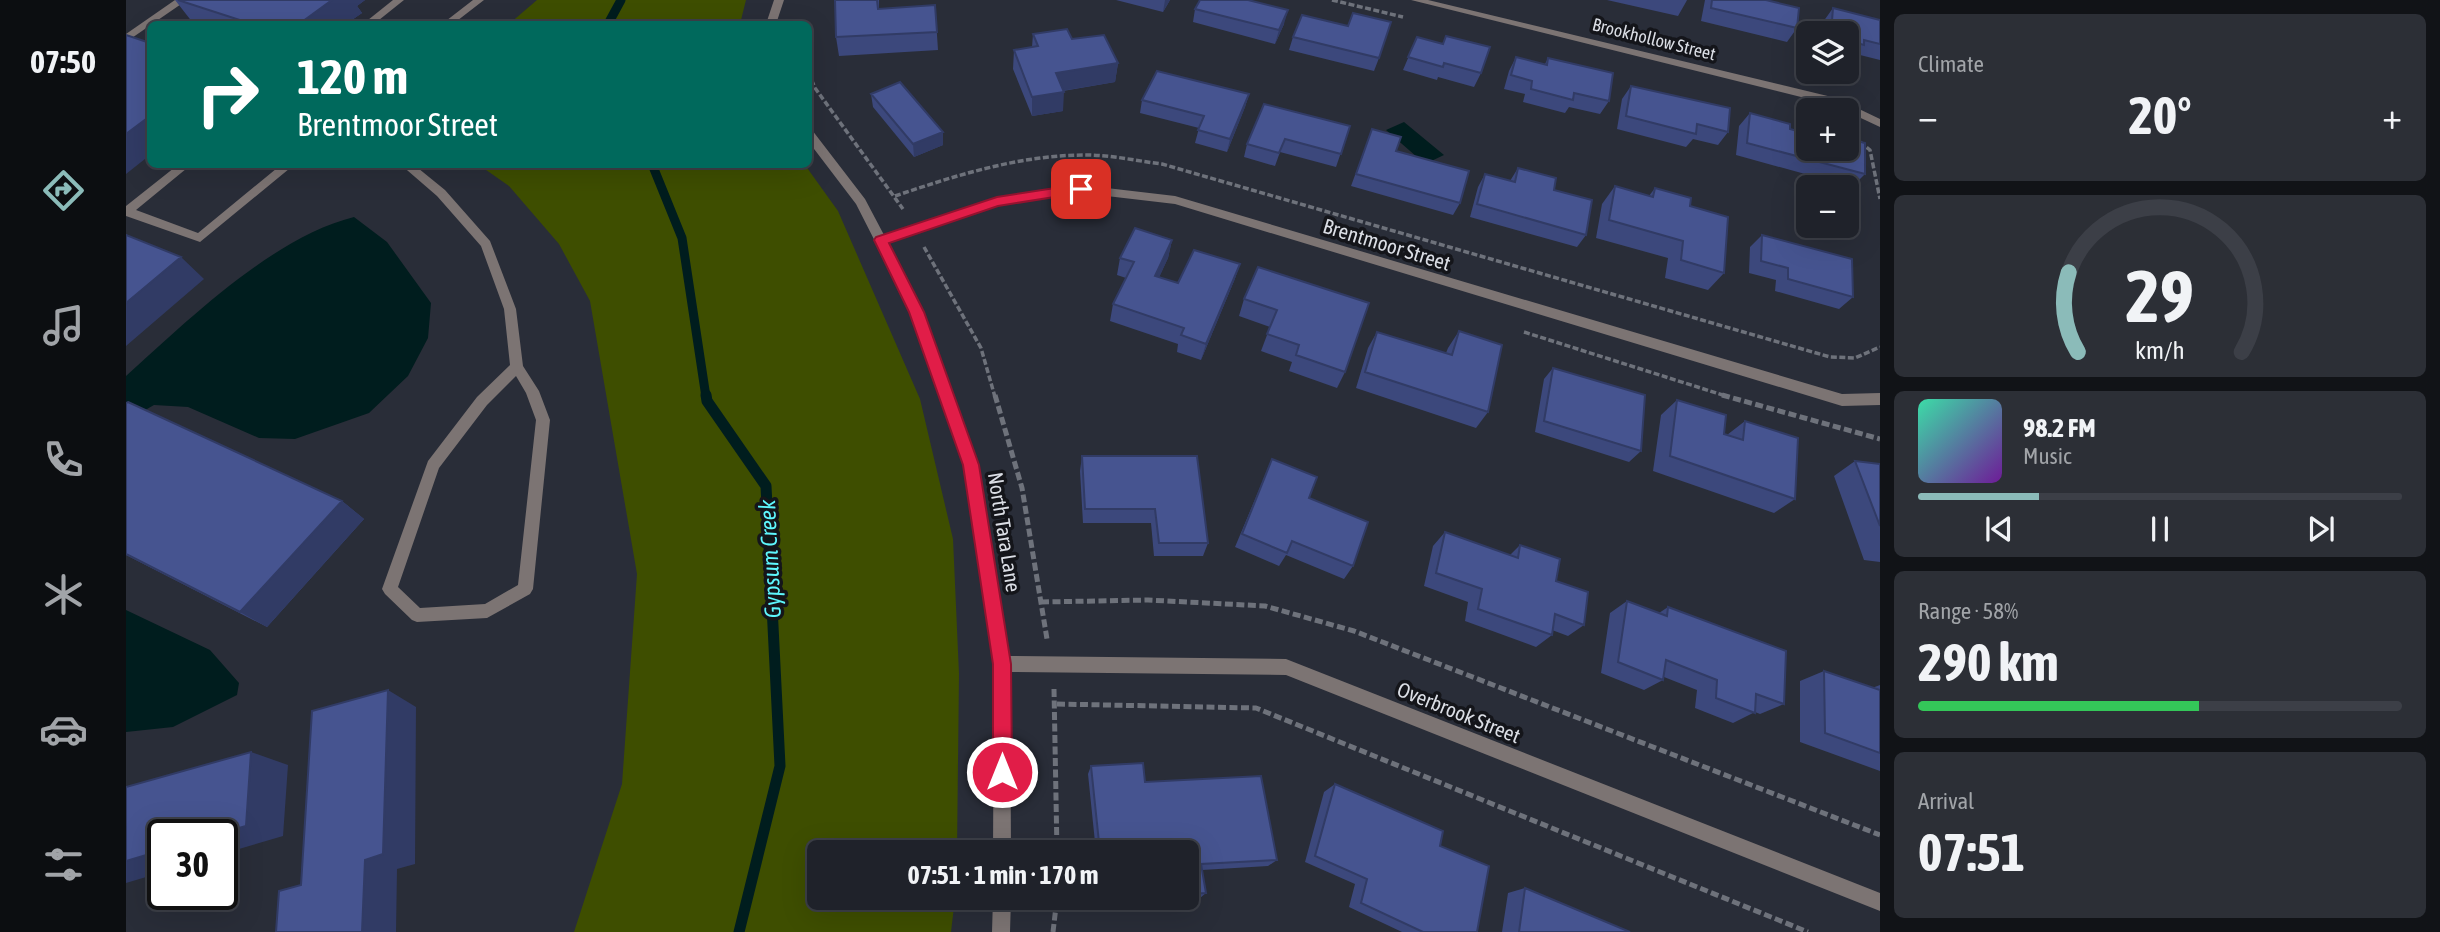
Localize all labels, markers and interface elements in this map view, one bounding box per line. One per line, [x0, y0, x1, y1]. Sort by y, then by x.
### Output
street label: Brookhollow Street [1590, 14, 1718, 64]
map controls [1796, 21, 1859, 238]
button: layers [1796, 21, 1859, 84]
text: 07:50 [30, 43, 96, 80]
text: 120 m [297, 48, 408, 104]
icon: right [182, 49, 273, 140]
text: Climate [1918, 51, 1984, 77]
text: 20° [2128, 85, 2192, 145]
text: − [1918, 94, 1938, 137]
text: + [2382, 94, 2402, 137]
button: + [1796, 98, 1859, 161]
text: Brentmoor Street [297, 106, 498, 143]
pin [1051, 159, 1111, 219]
icon: directions [39, 166, 88, 215]
icon: arrive [1062, 170, 1100, 208]
button: − [1796, 175, 1859, 238]
street label: Brentmoor Street [1320, 213, 1454, 275]
text: 29 [2126, 254, 2194, 337]
icon: music [39, 301, 88, 350]
text: km/h [2135, 335, 2185, 363]
text: 98.2 FM [2023, 413, 2096, 443]
icon: phone [39, 435, 88, 484]
text: Music [2023, 443, 2071, 469]
street label: North Tara Lane [984, 470, 1026, 594]
water label: Gypsum Creek [754, 498, 786, 619]
icon: previous [1980, 510, 2018, 548]
icon: pause [2141, 510, 2179, 548]
icon: next [2302, 510, 2340, 548]
icon: climate [39, 570, 88, 619]
text: Range · 58% [1918, 598, 2018, 624]
text: 290 km [1918, 632, 2059, 692]
street label: Overbrook Street [1394, 676, 1524, 748]
icon: car [39, 705, 88, 754]
position arrow [965, 735, 1039, 809]
text: Arrival [1918, 788, 1974, 814]
speed limit sign: 30 [147, 819, 238, 910]
text: 07:51 [1918, 822, 2025, 882]
icon: filters [39, 840, 88, 889]
text: 07:51 · 1 min · 170 m [908, 860, 1098, 890]

